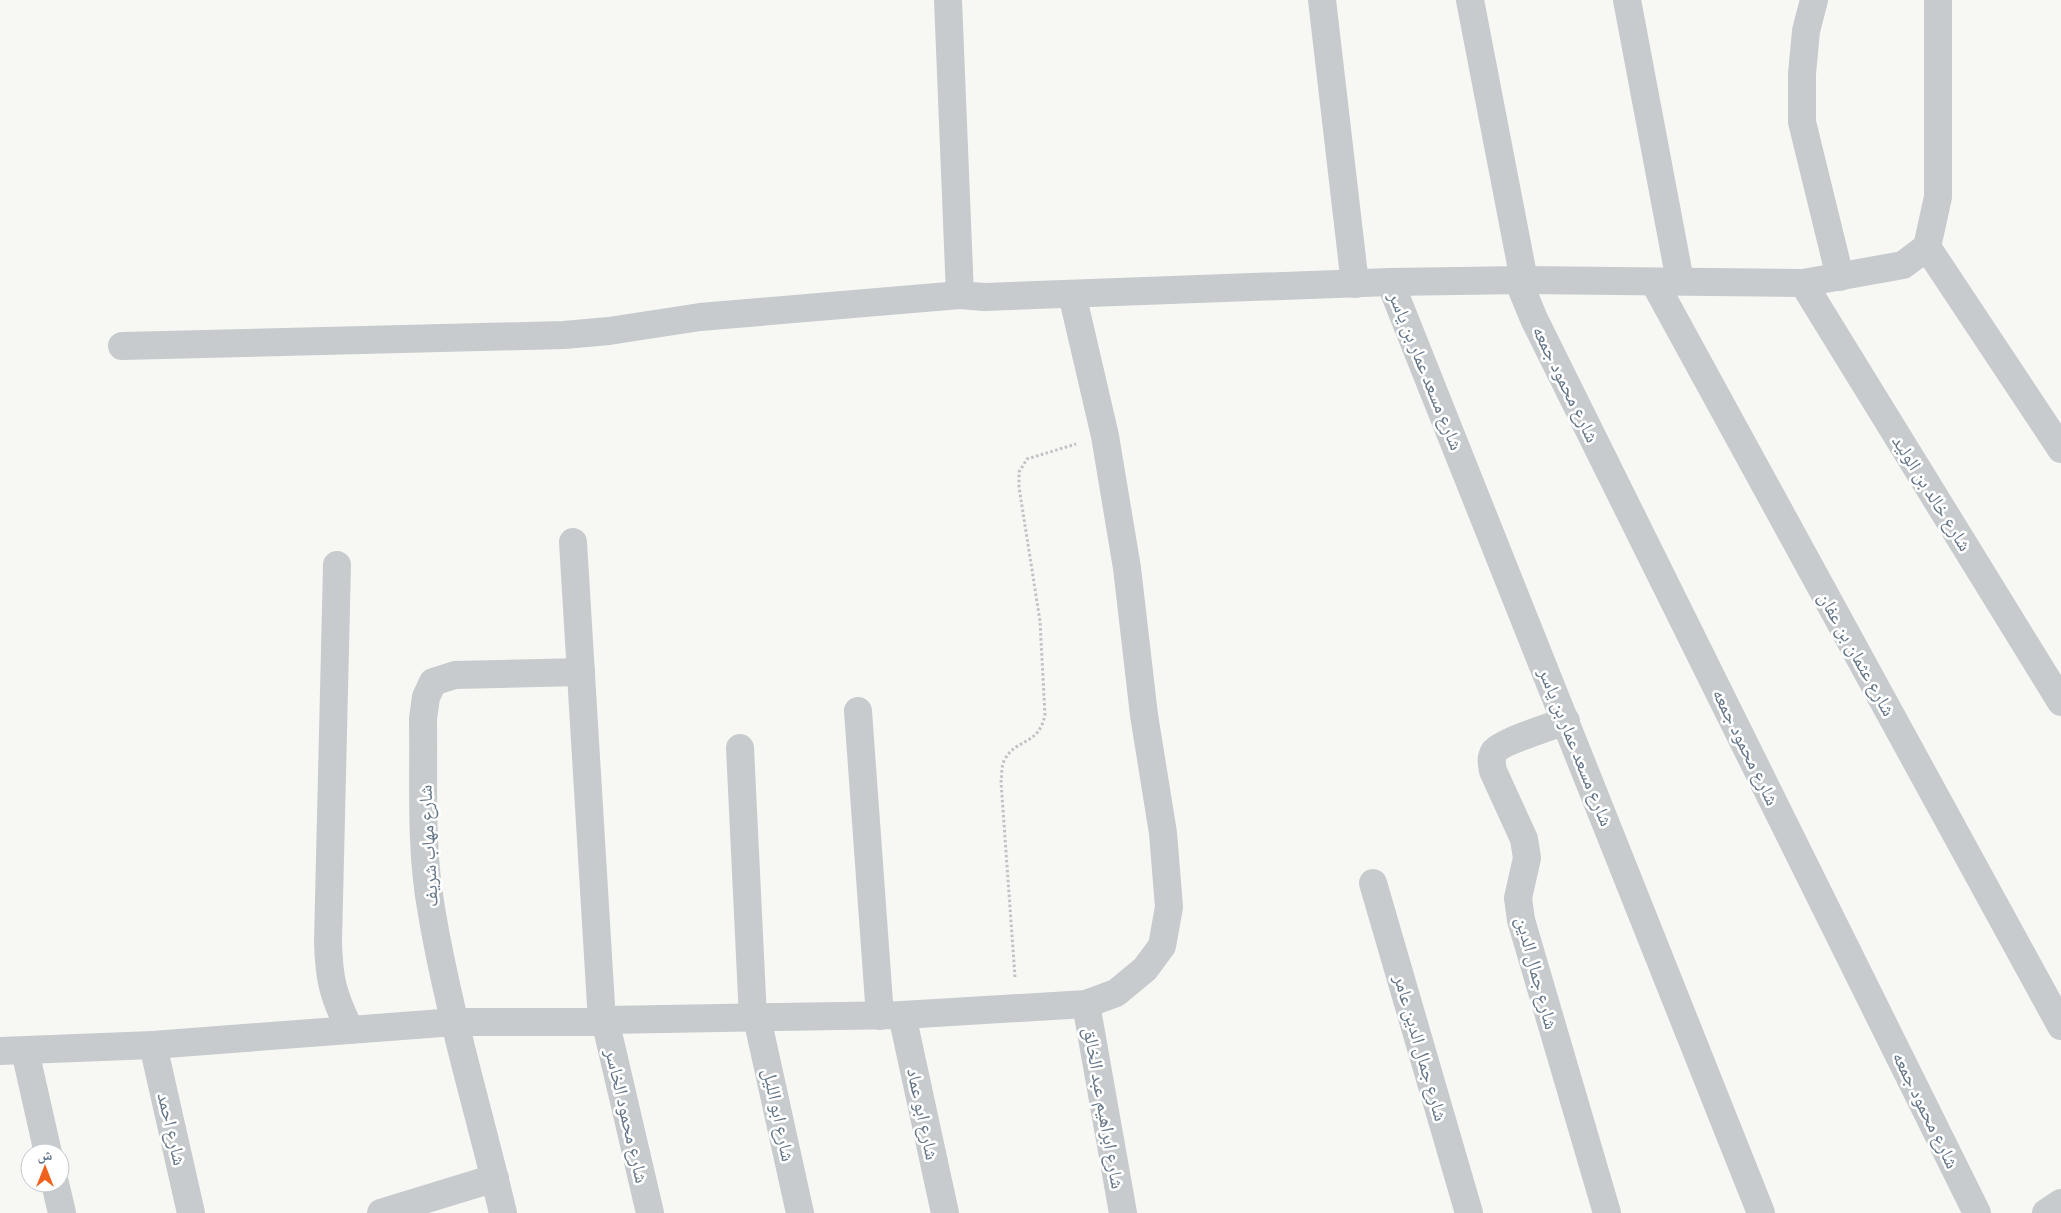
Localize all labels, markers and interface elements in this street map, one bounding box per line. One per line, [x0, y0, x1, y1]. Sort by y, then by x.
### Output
street label: شارع مسعد عمار بن ياسر [1383, 288, 1468, 454]
street label: شارع محمود جمعه [1528, 322, 1604, 446]
street label: شارع خالد بن الوليد [1887, 431, 1977, 555]
street label: شارع عثمان بن عفان [1813, 588, 1901, 720]
street label: شارع مسعد عمار بن ياسر [1533, 664, 1618, 830]
street label: شارع محمود جمعه [1708, 685, 1784, 809]
street label: شارع مهاب شريف [413, 784, 443, 908]
street label: شارع جمال الدين [1511, 914, 1563, 1032]
street label: شارع جمال الدين عامر [1389, 971, 1453, 1124]
street label: شارع ابراهيم عبد الخالق [1077, 1025, 1130, 1191]
street label: شارع محمود الخاسر [600, 1046, 654, 1185]
street label: شارع محمود جمعه [1888, 1048, 1964, 1172]
street label: شارع ابو الليل [758, 1066, 800, 1164]
street label: شارع ابو عماد [902, 1066, 944, 1162]
street label: شارع احمد [152, 1090, 192, 1168]
north arrow [20, 1143, 70, 1193]
text: ش [38, 1146, 53, 1164]

